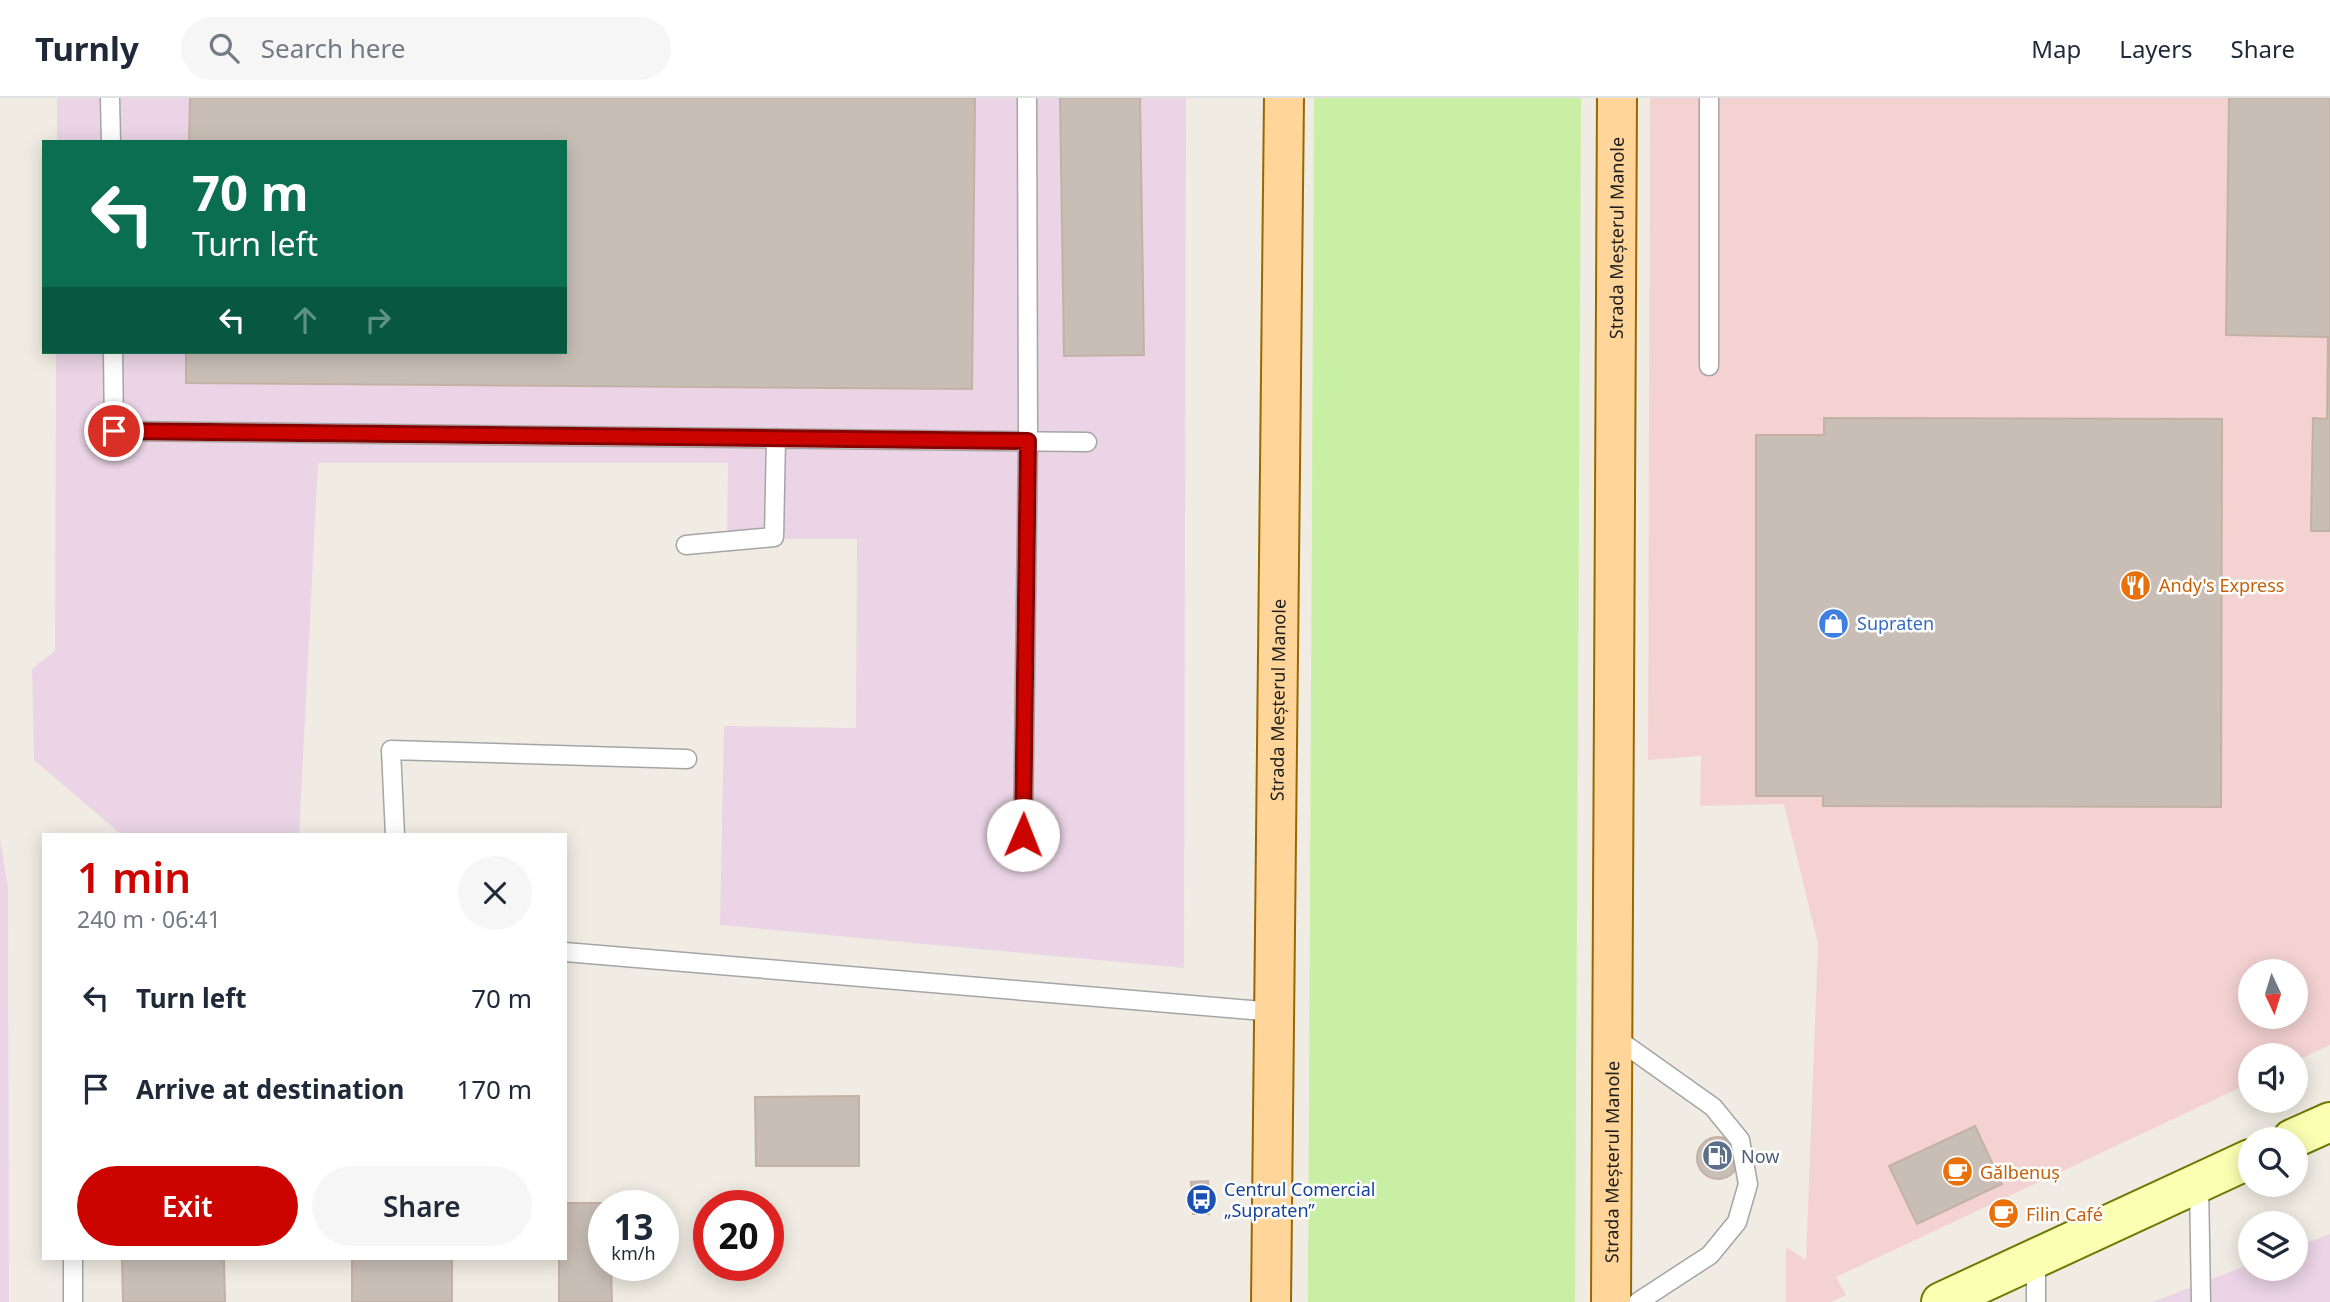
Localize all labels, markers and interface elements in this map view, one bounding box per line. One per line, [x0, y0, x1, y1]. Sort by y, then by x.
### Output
search box [181, 17, 671, 80]
text: Turnly [35, 26, 139, 71]
icon: search [205, 29, 243, 67]
text: Search here [261, 30, 405, 66]
text: Map [2031, 32, 2081, 65]
text: Layers [2119, 32, 2193, 65]
text: Share [2231, 32, 2295, 65]
street label: Strada Meșterul Manole [1604, 137, 1629, 339]
text: 70 m [192, 159, 309, 225]
icon: left [77, 168, 168, 259]
text: Turn left [192, 222, 318, 265]
icon: left [213, 301, 251, 339]
icon: ahead [286, 301, 324, 339]
icon: right [359, 301, 397, 339]
pin [84, 401, 144, 461]
icon: arrive [95, 412, 133, 450]
restaurant icon: Andy's Express [2119, 568, 2153, 602]
place label: Andy's Express [2159, 573, 2284, 597]
street label: Strada Meșterul Manole [1264, 599, 1291, 801]
shop icon: Supraten [1817, 606, 1851, 640]
place label: Supraten [1857, 611, 1934, 635]
position arrow [986, 798, 1060, 872]
text: 1 min [77, 848, 191, 905]
button: close [458, 856, 532, 930]
text: 240 m · 06:41 [77, 903, 221, 935]
north arrow [2238, 959, 2308, 1029]
map controls [2238, 959, 2308, 1281]
icon: left [77, 979, 115, 1017]
text: Turn left [136, 980, 247, 1016]
text: 70 m [471, 980, 532, 1016]
button: sound [2238, 1043, 2308, 1113]
street label: Strada Meșterul Manole [1599, 1061, 1624, 1263]
icon: arrive [77, 1070, 115, 1108]
text: Arrive at destination [136, 1071, 405, 1107]
text: 170 m [456, 1071, 532, 1107]
button: search [2238, 1127, 2308, 1197]
fuel station icon: Now [1701, 1139, 1735, 1173]
place label: Now [1741, 1144, 1779, 1168]
cafe icon: Gălbenuș [1940, 1155, 1974, 1189]
place label: Gălbenuș [1980, 1160, 2060, 1184]
button: Exit [77, 1166, 298, 1246]
button: Share [312, 1166, 532, 1246]
place label: Centrul Comercial „Supraten” [1224, 1177, 1375, 1222]
bus stop icon: Centrul Comercial „Supraten” [1184, 1182, 1218, 1216]
speed limit sign: 20 [693, 1190, 784, 1281]
cafe icon: Filin Café [1986, 1197, 2020, 1231]
place label: Filin Café [2026, 1202, 2103, 1226]
text: 13 [613, 1203, 654, 1250]
button: layers [2238, 1211, 2308, 1281]
text: km/h [611, 1241, 656, 1265]

